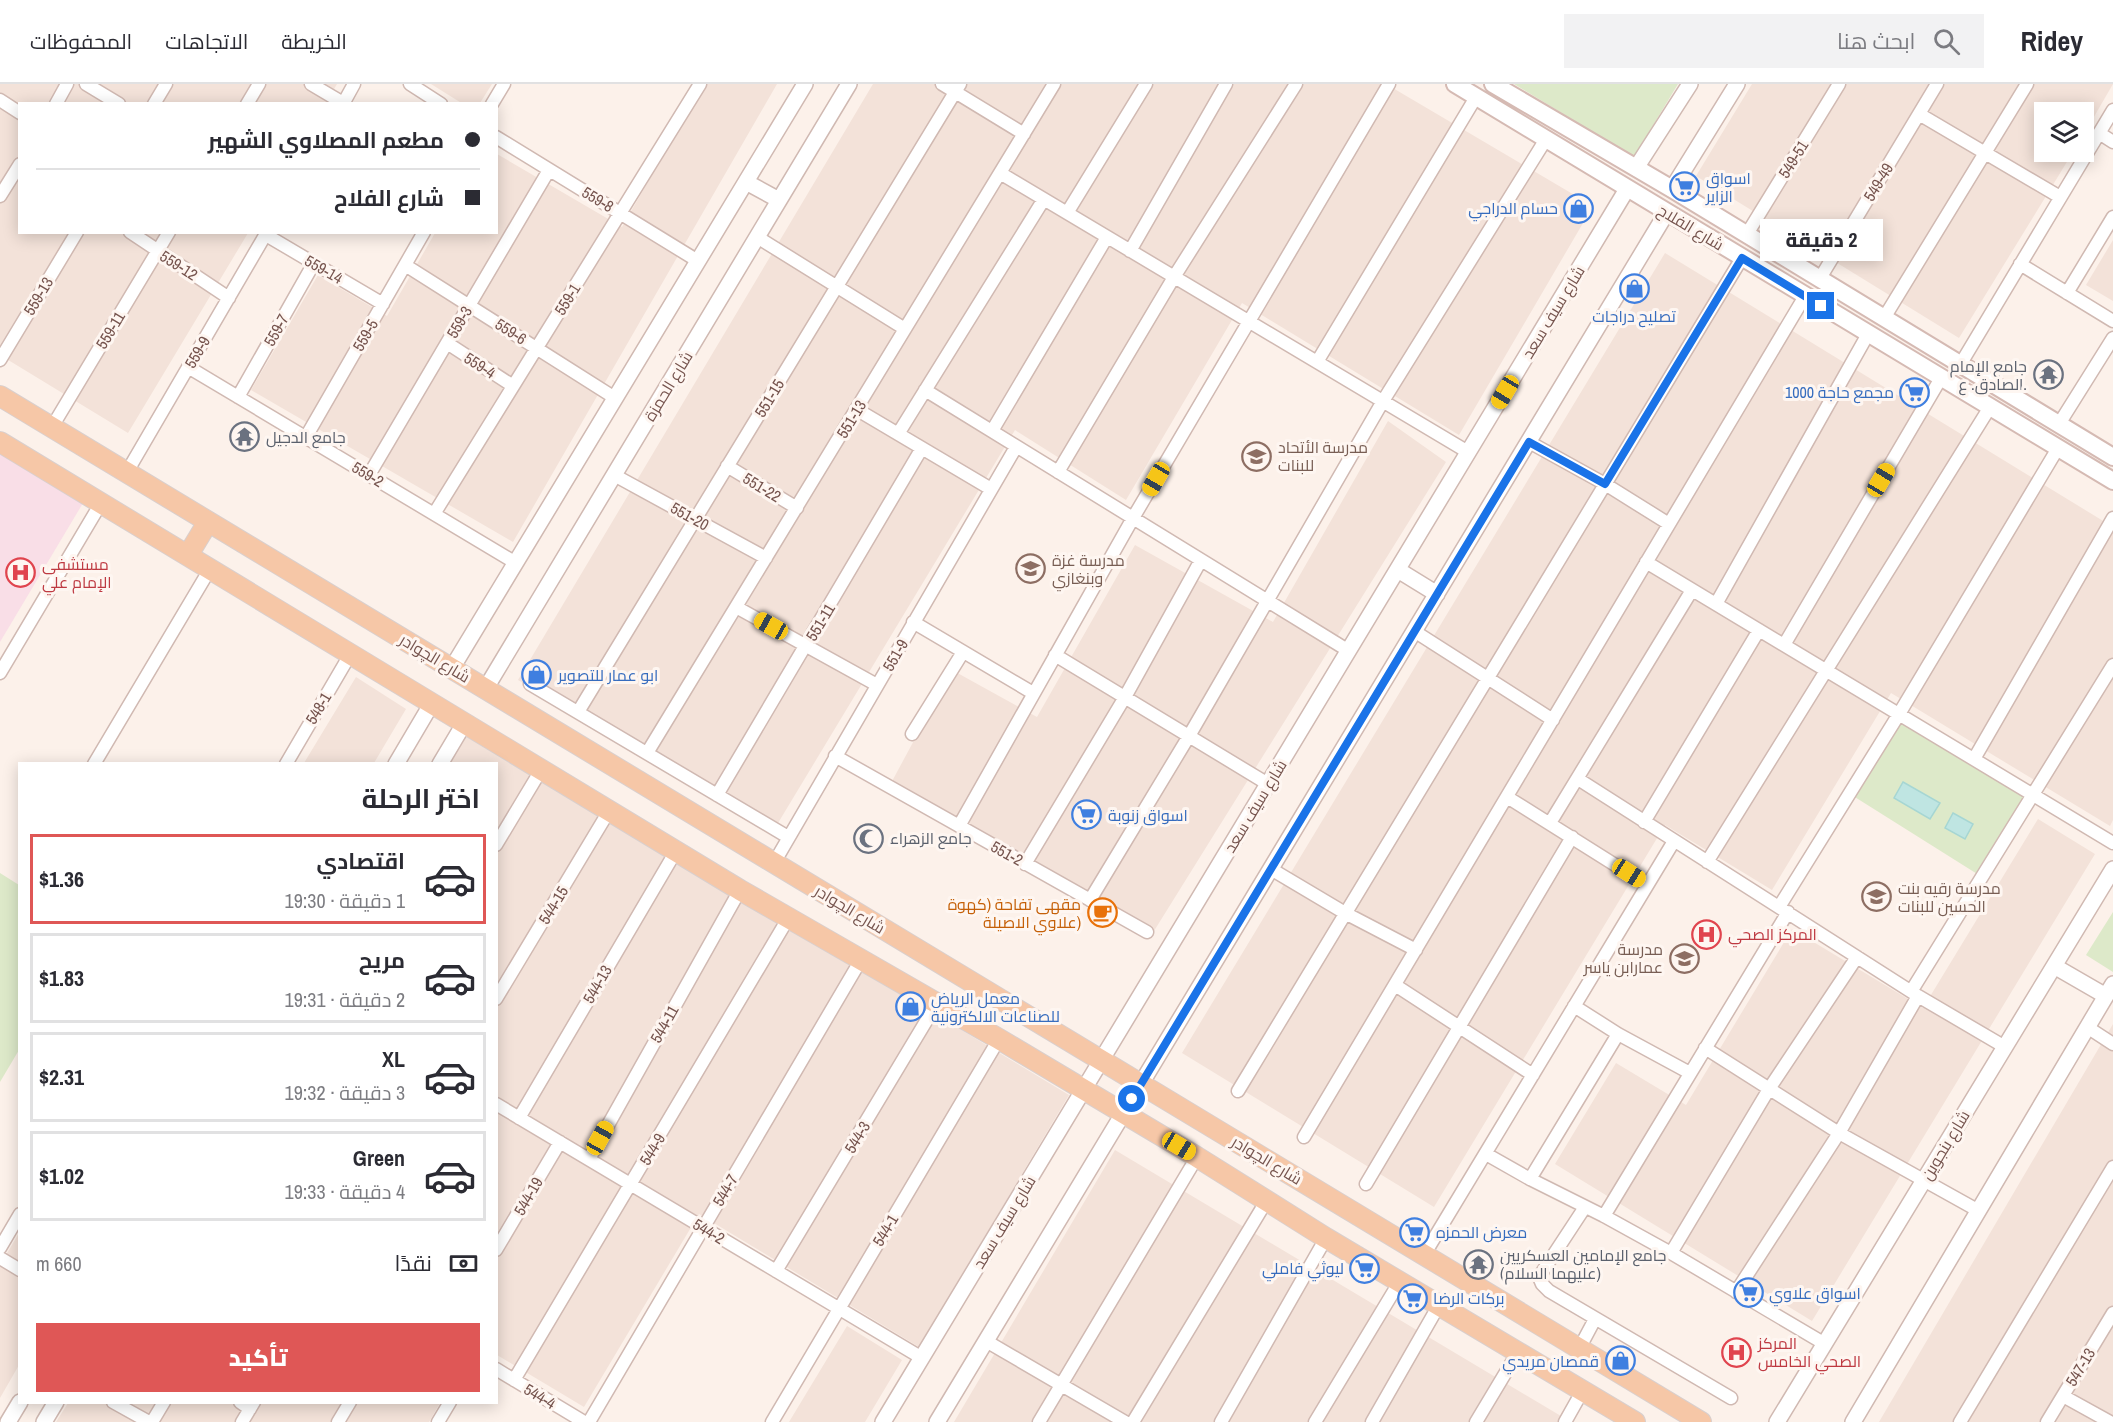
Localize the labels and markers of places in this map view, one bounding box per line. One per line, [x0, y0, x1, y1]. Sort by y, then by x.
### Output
place label: اسواق الزاير [1705, 167, 1751, 207]
supermarket icon: اسواق الزاير [1669, 171, 1701, 203]
shop icon: حسام الدراجي [1563, 192, 1595, 224]
place label: حسام الدراجي [1468, 197, 1558, 222]
shop icon: تصليح دراجات [1618, 272, 1650, 304]
place label: تصليح دراجات [1592, 305, 1677, 328]
place label: جامع الإمام الصادق. ع. [1950, 355, 2027, 396]
temple icon: جامع الإمام الصادق. ع. [2032, 359, 2064, 391]
supermarket icon: مجمع حاجة 1000 [1899, 376, 1931, 408]
place label: مجمع حاجة 1000 [1785, 381, 1894, 404]
temple icon: جامع الدجيل [229, 421, 261, 453]
place label: جامع الدجيل [266, 426, 346, 449]
place label: مدرسة الأتحاد للبنات [1278, 436, 1368, 476]
school or university icon: مدرسة الأتحاد للبنات [1241, 440, 1273, 472]
place label: مدرسة غزة وبنغازي [1052, 549, 1125, 592]
place label: مستشفى الإمام علي [42, 553, 112, 596]
school or university icon: مدرسة غزة وبنغازي [1015, 553, 1047, 585]
hospital icon: مستشفى الإمام علي [5, 557, 37, 589]
shop icon: ابو عمار للتصوير [521, 659, 553, 691]
place label: ابو عمار للتصوير [557, 664, 658, 686]
supermarket icon: اسواق زنوبة [1071, 799, 1103, 831]
place label: اسواق زنوبة [1108, 804, 1188, 826]
mosque icon: جامع الزهراء [853, 822, 885, 854]
place label: جامع الزهراء [890, 827, 972, 850]
place label: مدرسة رقيه بنت الحسين للبنات [1898, 877, 2001, 917]
school or university icon: مدرسة رقيه بنت الحسين للبنات [1861, 881, 1893, 913]
place label: مقهى تفاحة (كهوة علاوي الاصيلة) [948, 893, 1081, 936]
cafe icon: مقهى تفاحة (كهوة علاوي الاصيلة) [1086, 897, 1118, 929]
hospital icon: المركز الصحي [1691, 918, 1723, 950]
place label: المركز الصحي [1728, 923, 1817, 948]
place label: مدرسة عمارابن ياسر [1583, 938, 1663, 978]
school or university icon: مدرسة عمارابن ياسر [1668, 942, 1700, 974]
place label: معمل الرياض للصناعات الالكترونية [931, 987, 1060, 1027]
shop icon: معمل الرياض للصناعات الالكترونية [894, 991, 926, 1023]
supermarket icon: معرض الحمزه [1399, 1216, 1431, 1248]
place label: معرض الحمزه [1436, 1221, 1527, 1243]
place label: جامع الإمامين العسكريين (عليهما السلام) [1500, 1244, 1666, 1285]
temple icon: جامع الإمامين العسكريين (عليهما السلام) [1463, 1248, 1495, 1280]
supermarket icon: ليوثي فاملي [1349, 1252, 1381, 1284]
place label: ليوثي فاملي [1262, 1257, 1344, 1282]
supermarket icon: اسواق علاوي [1732, 1277, 1764, 1309]
supermarket icon: بركات الرضا [1396, 1282, 1428, 1314]
place label: اسواق علاوي [1769, 1282, 1861, 1307]
place label: بركات الرضا [1433, 1287, 1504, 1309]
place label: المركز الصحي الخامس [1757, 1332, 1861, 1375]
hospital icon: المركز الصحي الخامس [1721, 1336, 1753, 1368]
shop icon: قمصان مريدي [1604, 1345, 1636, 1377]
place label: قمصان مريدي [1502, 1350, 1599, 1375]

